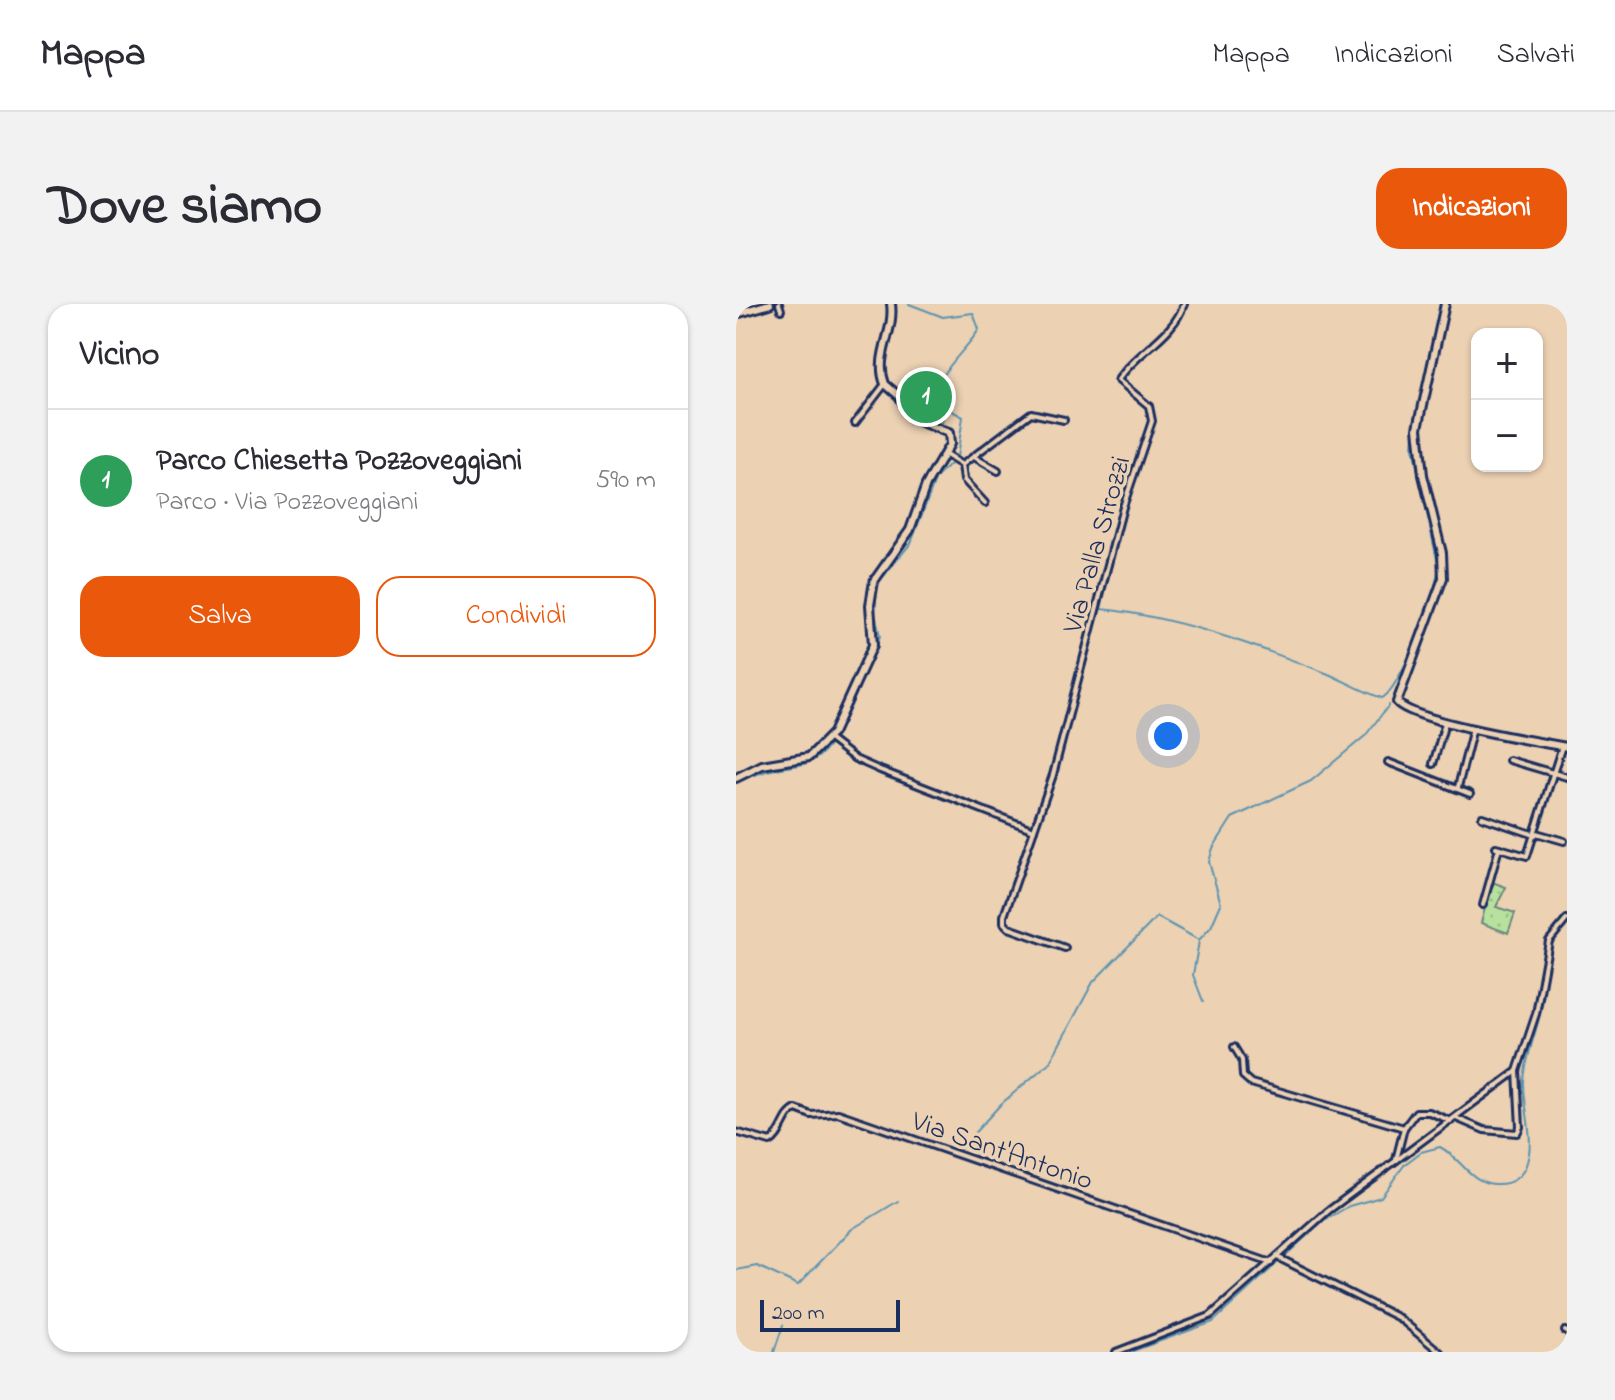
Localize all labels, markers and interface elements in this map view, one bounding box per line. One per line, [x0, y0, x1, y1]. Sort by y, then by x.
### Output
text: Mappa [40, 27, 145, 83]
text: Mappa [1212, 35, 1290, 76]
text: Indicazioni [1334, 35, 1453, 76]
text: Salvati [1497, 35, 1575, 76]
text: Dove siamo [48, 168, 322, 249]
button: Indicazioni [1376, 168, 1567, 249]
map controls [1471, 328, 1543, 472]
button: + [1471, 328, 1543, 400]
text: Vicino [80, 331, 159, 381]
pin: 1 [900, 367, 952, 427]
button: − [1471, 400, 1543, 472]
text: Parco Chiesetta Pozzoveggiani [156, 440, 522, 484]
street label: Via Palla Strozzi [1053, 452, 1143, 639]
text: 1 [102, 462, 110, 500]
text: 590 m [595, 462, 656, 500]
text: Parco · Via Pozzoveggiani [156, 484, 418, 522]
button: Salva [80, 576, 360, 657]
button: Condividi [376, 576, 656, 657]
your location [1148, 716, 1188, 756]
street label: Via Sant'Antonio [905, 1102, 1098, 1203]
scale bar [760, 1296, 900, 1332]
text: 200 m [772, 1298, 825, 1330]

